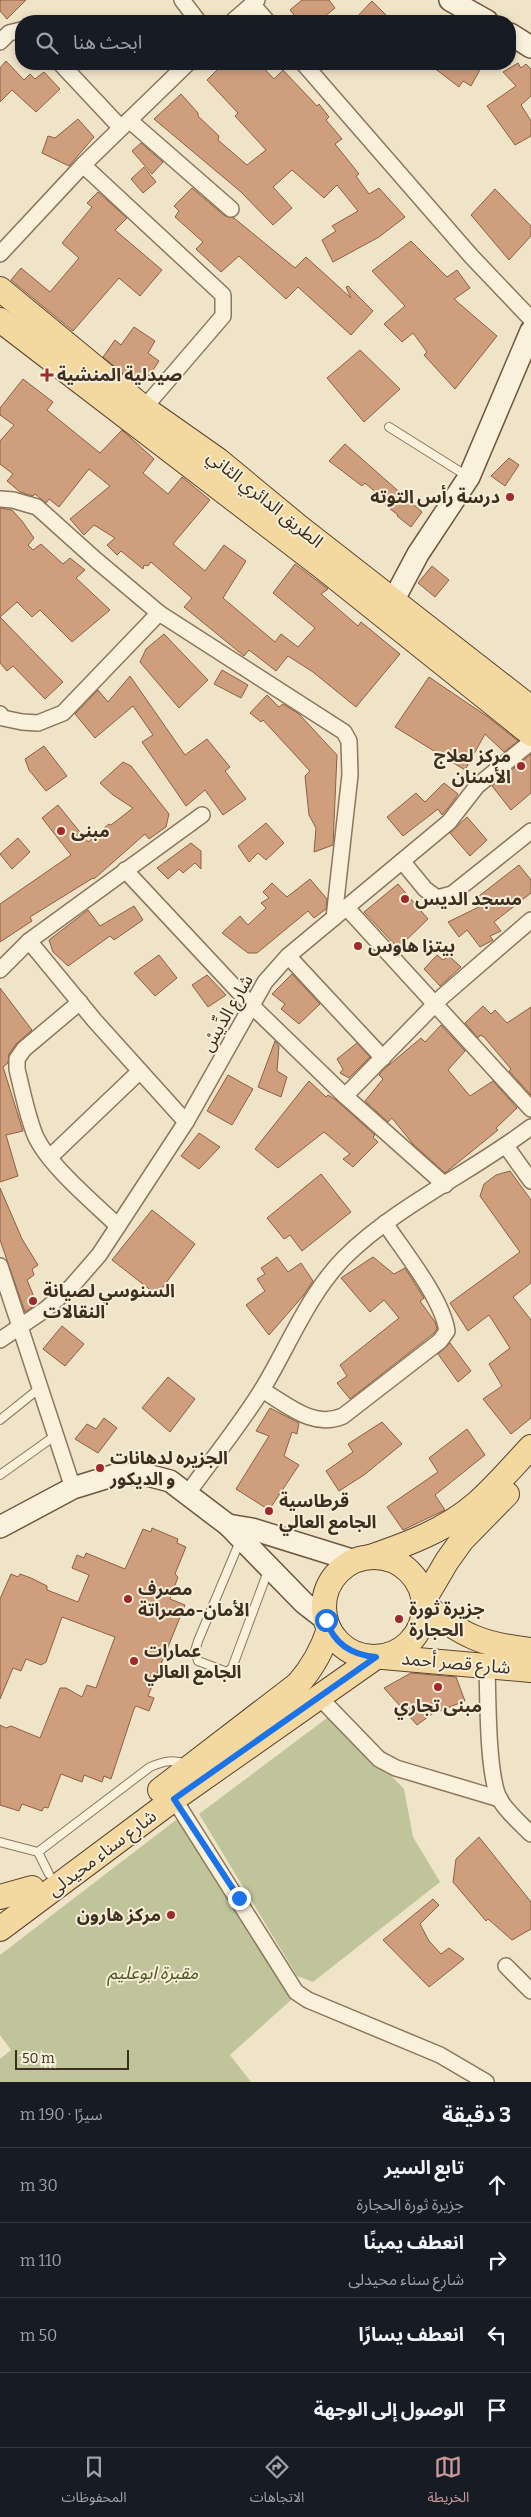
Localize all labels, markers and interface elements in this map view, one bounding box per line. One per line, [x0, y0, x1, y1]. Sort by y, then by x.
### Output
search box [15, 15, 516, 70]
icon: search [33, 29, 61, 57]
text: ابحث هنا [73, 31, 142, 54]
place label: صيدلية المنشية [57, 364, 182, 386]
marker: صيدلية المنشية [41, 369, 53, 381]
street label: الطريق الدائري الثاني [201, 445, 327, 554]
place label: درسة رأس التوته [370, 484, 500, 508]
marker: درسة رأس التوته [504, 491, 516, 503]
place label: مركز لعلاج الأسنان [434, 745, 511, 788]
marker: مركز لعلاج الأسنان [515, 760, 527, 772]
place label: مبنى [71, 820, 110, 842]
marker: مبنى [55, 825, 67, 837]
place label: مسجد الديس [415, 888, 522, 910]
marker: مسجد الديس [399, 893, 411, 905]
place label: بيتزا هاوس [368, 935, 455, 957]
marker: بيتزا هاوس [352, 940, 364, 952]
street label: شارع الدِّيسْ [195, 970, 260, 1057]
place label: السنوسي لصيانة النقالات [43, 1280, 175, 1323]
marker: السنوسي لصيانة النقالات [27, 1295, 39, 1307]
place label: الجزيره لدهانات و الديكور [109, 1447, 228, 1490]
marker: الجزيره لدهانات و الديكور [94, 1462, 106, 1474]
place label: قرطاسية الجامع العالي [279, 1490, 376, 1536]
marker: قرطاسية الجامع العالي [263, 1505, 275, 1517]
place label: مصرف الأمان-مصراتة [138, 1578, 249, 1621]
marker: مصرف الأمان-مصراتة [122, 1593, 134, 1605]
place label: جزيرة ثورة الحجارة [409, 1598, 484, 1641]
route start [315, 1609, 338, 1632]
marker: جزيرة ثورة الحجارة [393, 1613, 405, 1625]
place label: عمارات الجامع العالي [144, 1640, 241, 1686]
street label: شارع قصر أحمد [400, 1647, 511, 1682]
marker: عمارات الجامع العالي [128, 1655, 140, 1667]
marker: مبنى تجاري [432, 1681, 444, 1693]
place label: مبنى تجاري [394, 1695, 482, 1720]
street label: شارع سناء محيدلى [43, 1805, 162, 1903]
route end [228, 1887, 251, 1910]
place label: مركز هارون [77, 1904, 161, 1926]
marker: مركز هارون [165, 1909, 177, 1921]
park label: مقبرة ابوعليم [107, 1962, 199, 1987]
scale bar [15, 2047, 129, 2070]
text: 50 m [22, 2050, 55, 2067]
text: 3 دقيقة [442, 2102, 511, 2128]
text: سيرًا · 190 m [20, 2105, 103, 2124]
text: تابع السير [384, 2156, 464, 2179]
icon: ahead [483, 2171, 511, 2199]
text: 30 m [20, 2176, 58, 2195]
text: جزيرة ثورة الحجارة [357, 2195, 464, 2214]
text: انعطف يمينًا [363, 2231, 464, 2254]
icon: right [483, 2246, 511, 2274]
text: 110 m [20, 2251, 62, 2270]
text: شارع سناء محيدلى [348, 2270, 464, 2289]
icon: left [483, 2321, 511, 2349]
text: انعطف يسارًا [359, 2323, 464, 2346]
text: 50 m [20, 2326, 57, 2345]
icon: arrive [483, 2396, 511, 2424]
text: الوصول إلى الوجهة [314, 2398, 464, 2421]
tab: المحفوظات [62, 2453, 127, 2512]
tab: الاتجاهات [250, 2453, 304, 2512]
tab: الخريطة [427, 2453, 469, 2512]

